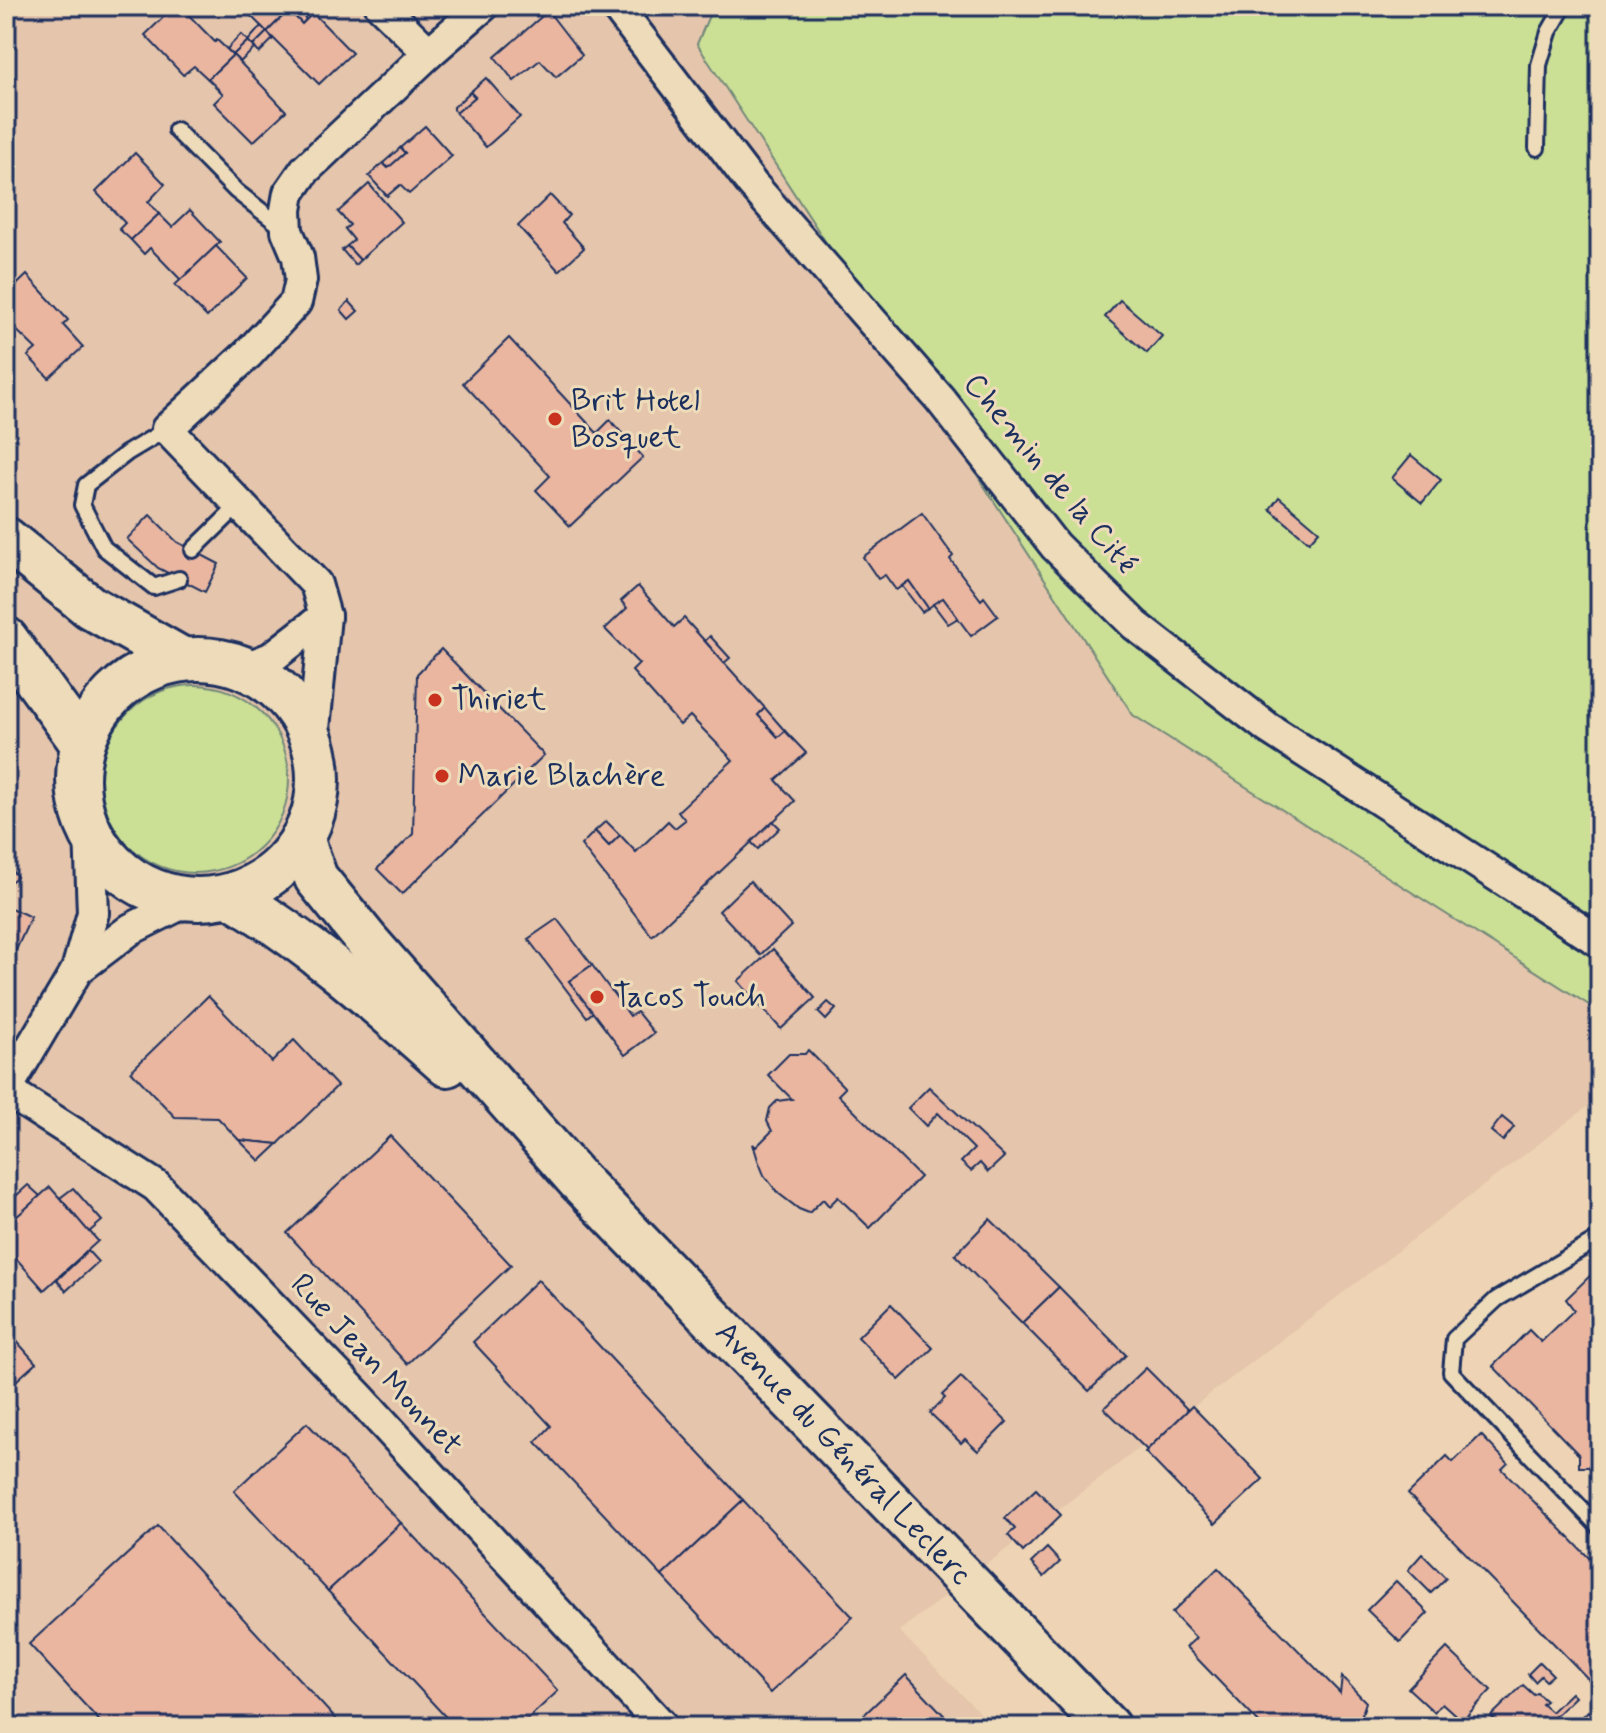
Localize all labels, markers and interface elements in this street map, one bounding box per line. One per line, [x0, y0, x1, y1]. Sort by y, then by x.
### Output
street label: Chemin de la Cité [953, 365, 1147, 583]
place label: Brit Hotel Bosquet [571, 380, 700, 459]
marker: Brit Hotel Bosquet [546, 410, 564, 428]
place label: Thiriet [451, 679, 546, 721]
marker: Thiriet [426, 691, 444, 709]
place label: Marie Blachère [458, 755, 665, 797]
marker: Marie Blachère [433, 767, 451, 785]
place label: Tacos Touch [613, 976, 766, 1018]
marker: Tacos Touch [588, 988, 606, 1006]
street label: Rue Jean Monnet [280, 1265, 472, 1465]
street label: Avenue du Général Leclerc [705, 1312, 981, 1595]

